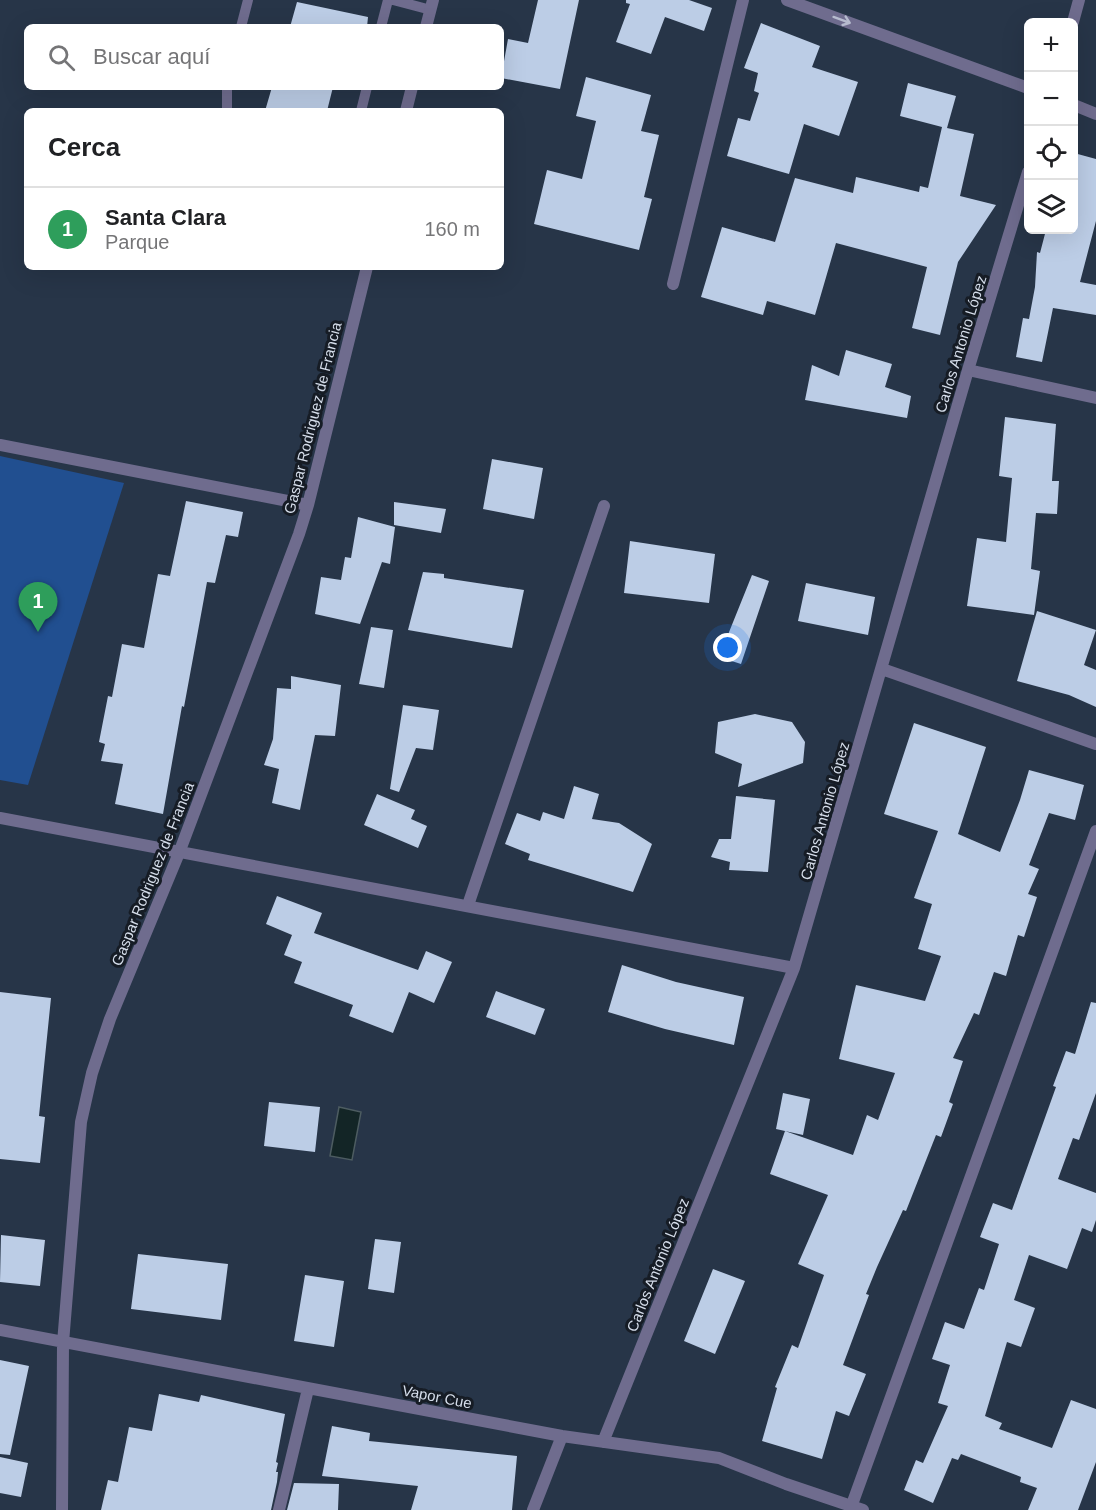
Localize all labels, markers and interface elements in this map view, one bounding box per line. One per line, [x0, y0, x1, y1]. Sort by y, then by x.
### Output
one-way arrow [832, 16, 851, 27]
map controls [1024, 18, 1078, 234]
button: + [1024, 18, 1078, 72]
search box [24, 24, 504, 90]
icon: search [45, 41, 78, 74]
text: Buscar aquí [93, 44, 210, 69]
button: − [1024, 72, 1078, 126]
button: locate [1024, 126, 1078, 180]
text: Cerca [48, 132, 120, 162]
button: layers [1024, 180, 1078, 234]
text: Santa Clara [105, 205, 226, 230]
text: 1 [62, 218, 73, 240]
text: 160 m [424, 218, 480, 240]
text: Parque [105, 231, 170, 253]
street label: Carlos Antonio López [932, 273, 989, 415]
street label: Gaspar Rodriguez de Francia [280, 320, 345, 515]
pin: 1 [18, 582, 57, 632]
your location [713, 633, 742, 662]
street label: Carlos Antonio López [797, 740, 852, 882]
street label: Gaspar Rodriguez de Francia [108, 779, 198, 968]
street label: Carlos Antonio López [623, 1196, 692, 1334]
street label: Vapor Cue [401, 1381, 473, 1412]

